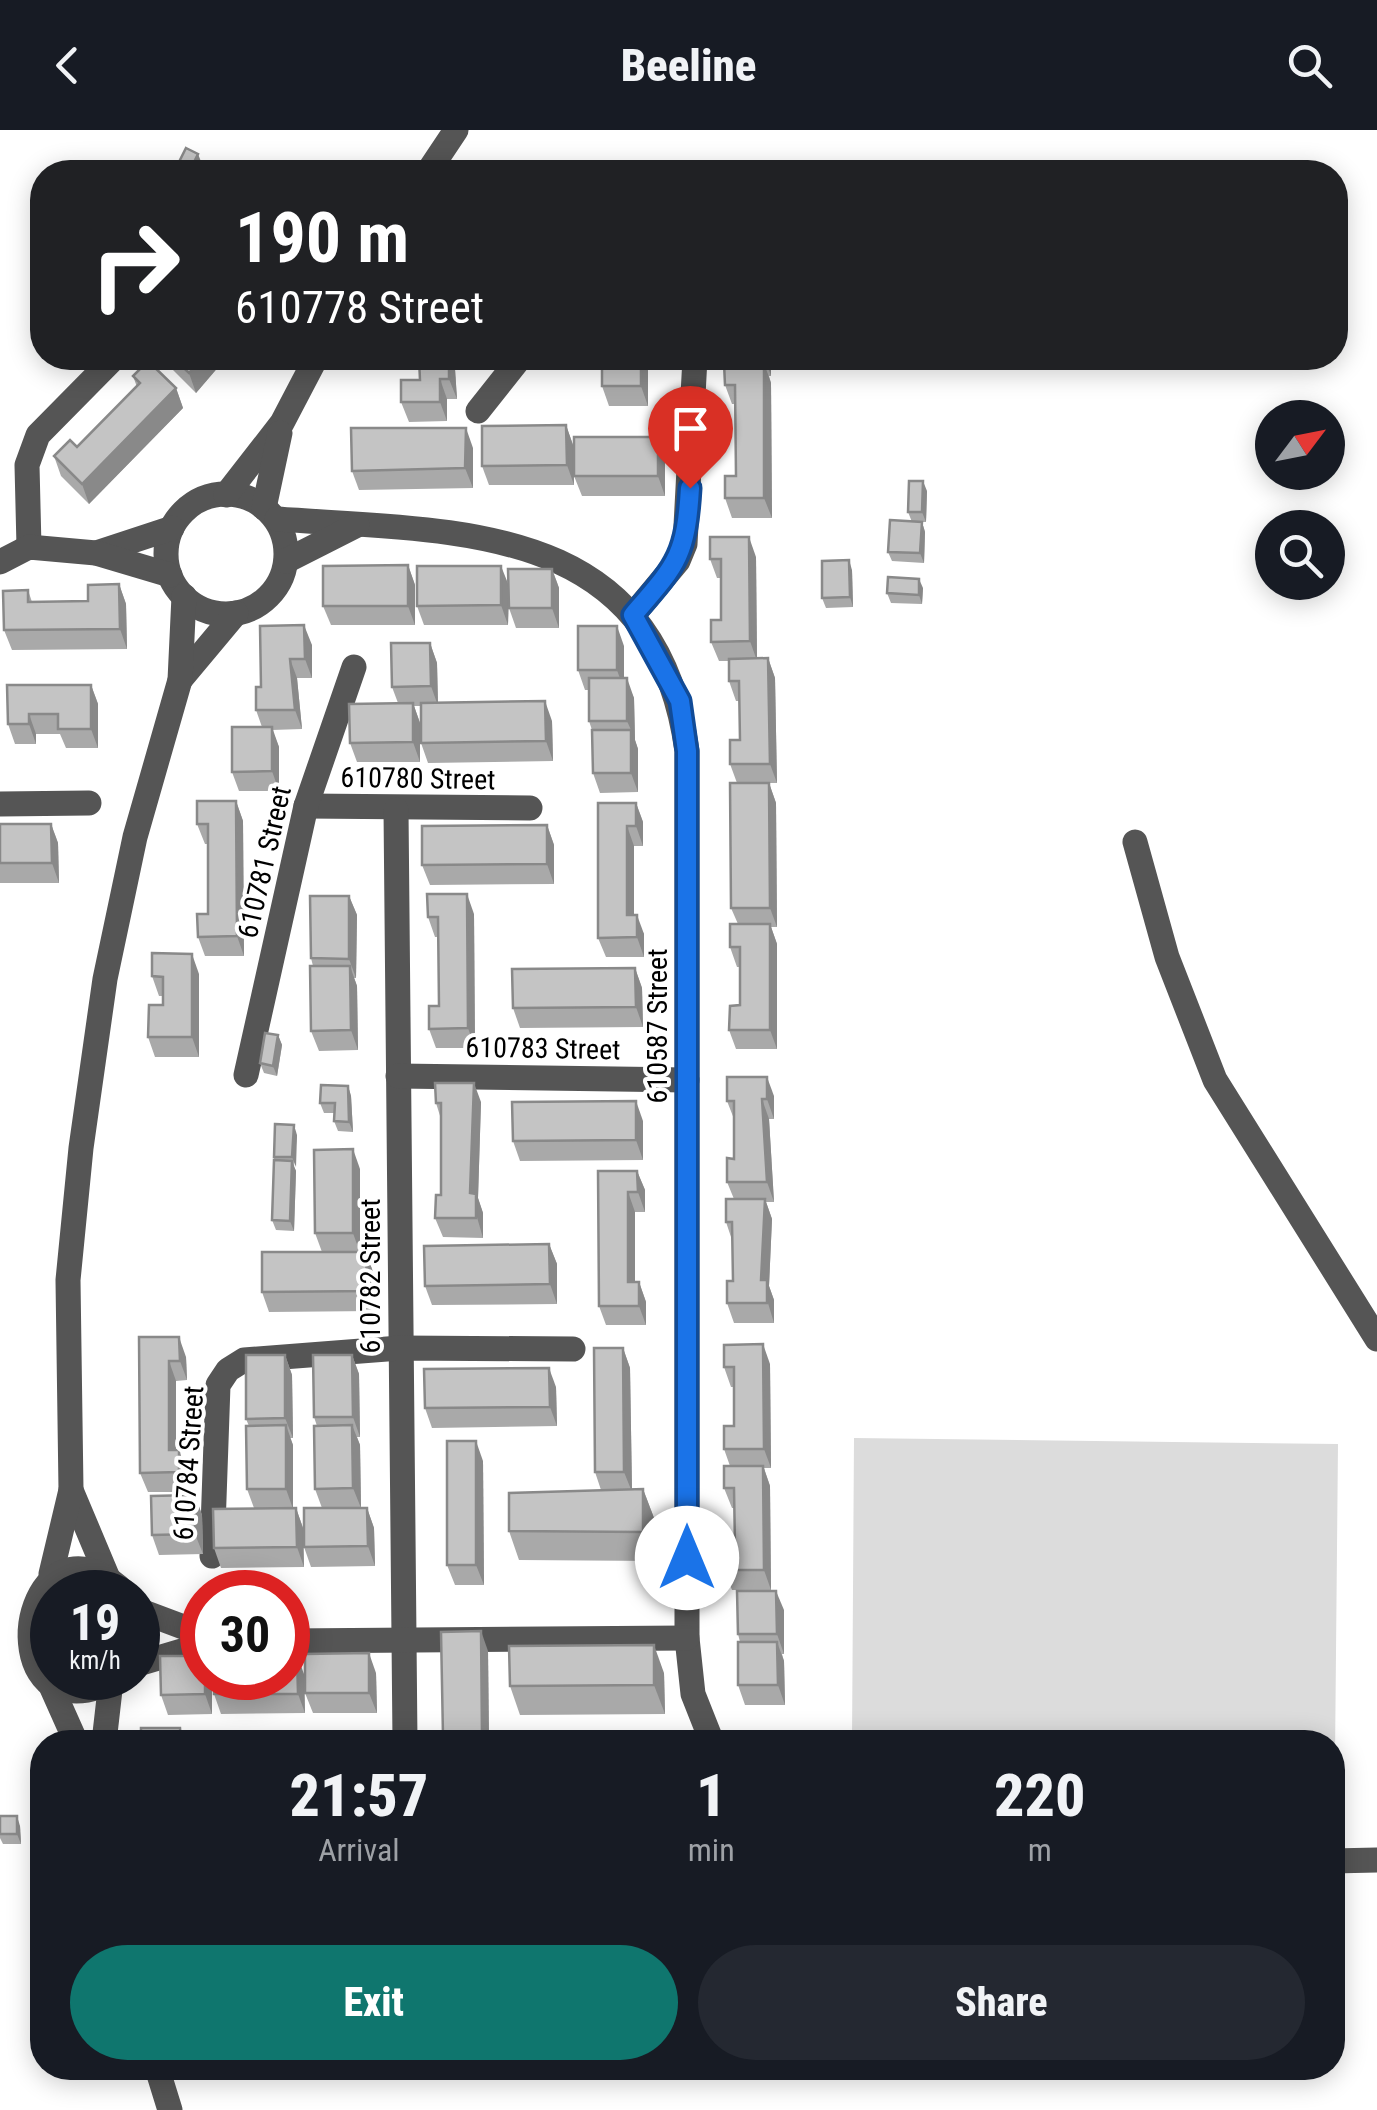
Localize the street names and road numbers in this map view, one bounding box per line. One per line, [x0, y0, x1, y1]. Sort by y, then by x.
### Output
street label: 610780 Street [340, 761, 496, 796]
street label: 610781 Street [231, 783, 298, 941]
street label: 610587 Street [641, 949, 674, 1103]
street label: 610783 Street [465, 1031, 621, 1066]
street label: 610782 Street [354, 1199, 387, 1353]
street label: 610784 Street [167, 1385, 210, 1541]

